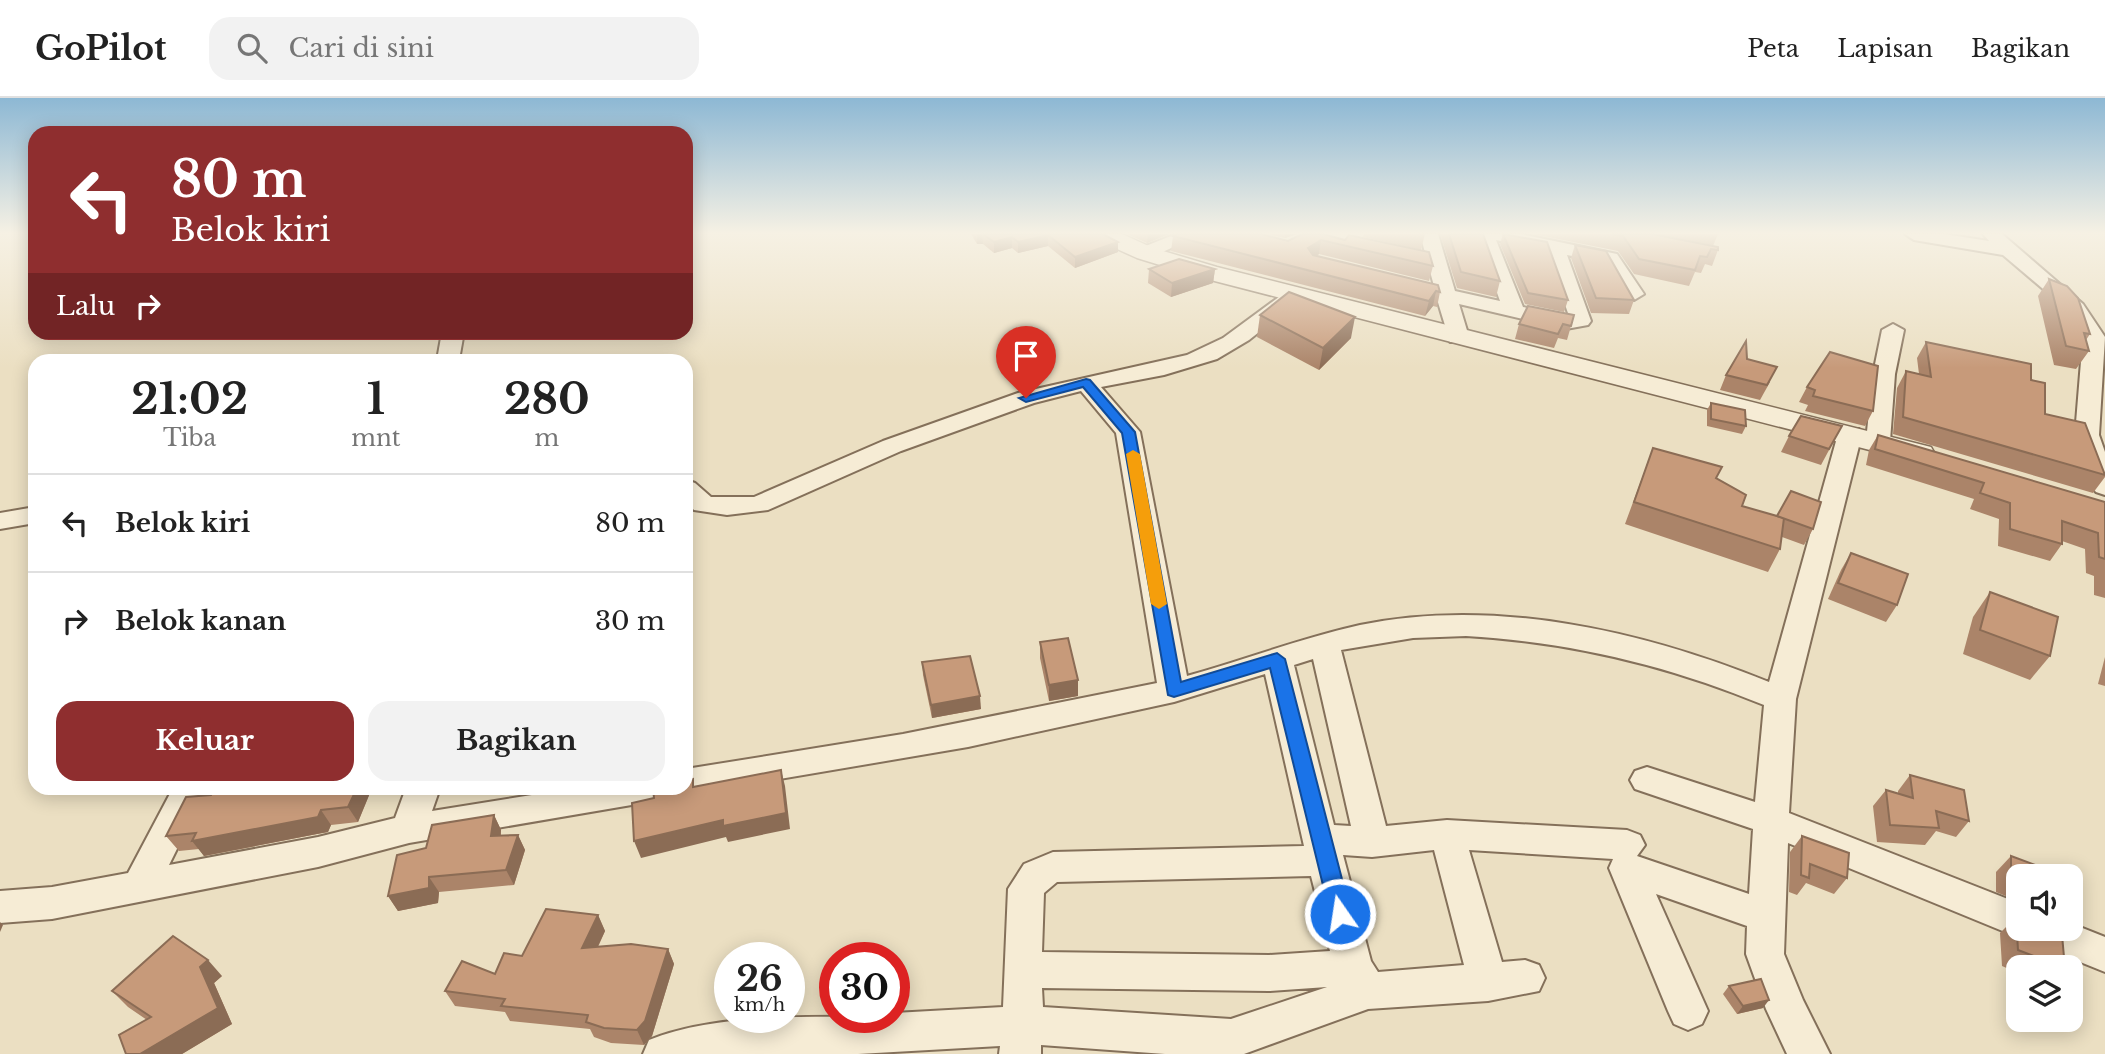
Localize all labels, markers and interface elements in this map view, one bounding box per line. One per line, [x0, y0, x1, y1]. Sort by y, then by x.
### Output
search box [209, 17, 699, 80]
text: GoPilot [35, 28, 167, 69]
icon: search [233, 29, 271, 67]
text: Cari di sini [289, 32, 434, 64]
text: Peta [1747, 34, 1799, 63]
text: Lapisan [1837, 34, 1933, 63]
text: Bagikan [1971, 34, 2070, 63]
text: 80 m [171, 149, 306, 210]
icon: left [56, 154, 147, 245]
text: Belok kiri [171, 210, 330, 250]
icon: right [129, 287, 167, 325]
text: Lalu [56, 290, 115, 322]
pin [996, 326, 1056, 398]
icon: arrive [1007, 337, 1045, 375]
text: 21:02 [131, 373, 248, 425]
text: 1 [367, 373, 385, 425]
text: 280 [504, 373, 590, 425]
text: Tiba [163, 424, 216, 452]
text: mnt [351, 424, 401, 452]
text: m [534, 424, 559, 452]
icon: left [56, 504, 94, 542]
text: Belok kiri [115, 507, 250, 539]
text: 80 m [595, 507, 665, 539]
icon: right [56, 602, 94, 640]
text: Belok kanan [115, 605, 286, 637]
text: 30 m [595, 605, 665, 637]
button: Keluar [56, 701, 354, 781]
button: Bagikan [368, 701, 665, 781]
map controls [2006, 864, 2083, 1032]
button: sound [2006, 864, 2083, 941]
position arrow [1303, 877, 1377, 951]
speed limit sign: 30 [819, 942, 910, 1033]
button: layers [2006, 955, 2083, 1032]
text: 26 [736, 957, 783, 1000]
text: km/h [734, 994, 785, 1016]

